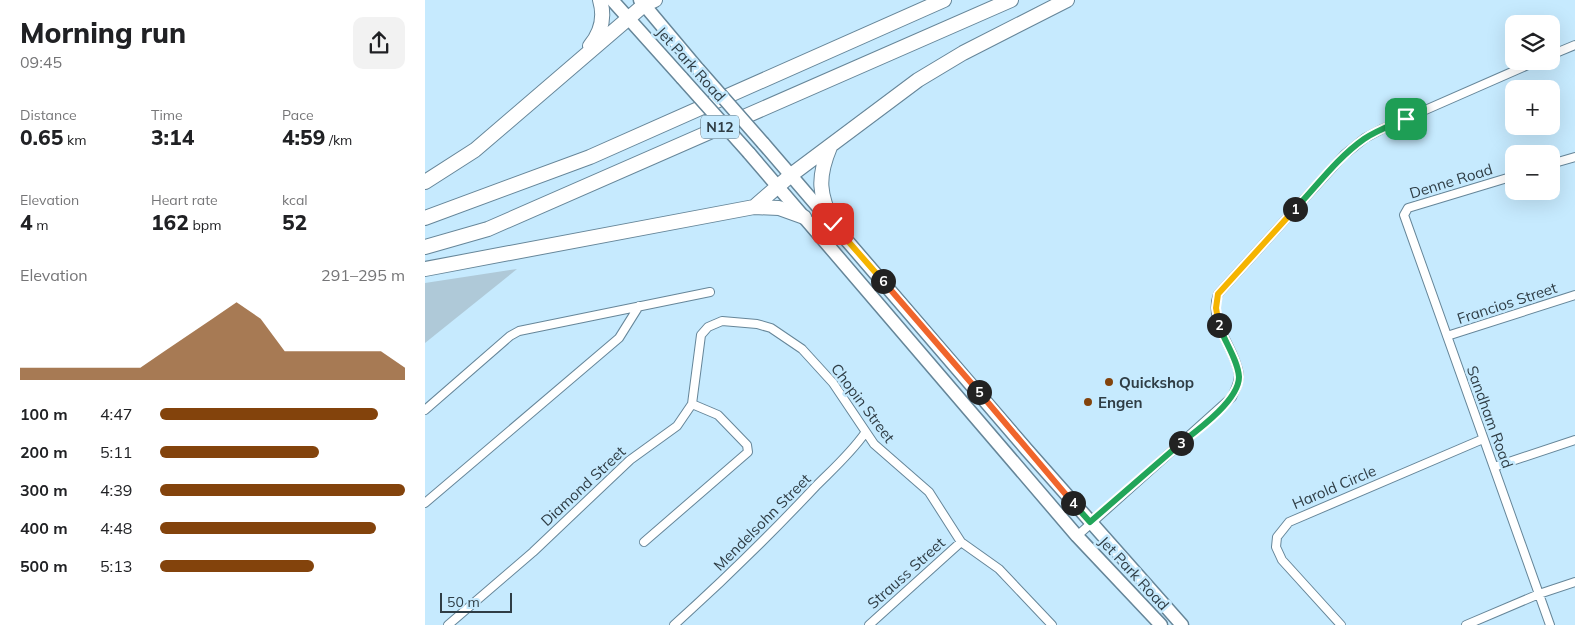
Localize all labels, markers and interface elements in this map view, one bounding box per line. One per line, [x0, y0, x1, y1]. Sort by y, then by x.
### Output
text: Morning run [20, 15, 186, 50]
map controls [1505, 15, 1560, 200]
button: layers [1505, 15, 1560, 70]
button: share [353, 17, 405, 69]
street label: Jet Park Road [652, 23, 730, 105]
text: 09:45 [20, 52, 62, 72]
button: + [1505, 80, 1560, 135]
pin [1385, 98, 1427, 140]
icon: arrive [1392, 105, 1420, 133]
text: Distance [20, 106, 77, 124]
text: Time [151, 106, 183, 124]
text: Pace [282, 106, 314, 124]
road number: N12 [701, 115, 739, 138]
text: 0.65 [20, 124, 63, 150]
text: 3:14 [151, 124, 194, 150]
text: 4:59 [282, 124, 325, 150]
text: km [63, 131, 86, 149]
text: /km [325, 131, 352, 149]
button: − [1505, 145, 1560, 200]
street label: Denne Road [1407, 159, 1495, 203]
text: Elevation [20, 191, 79, 209]
text: Heart rate [151, 191, 218, 209]
text: kcal [282, 191, 308, 209]
pin: 1 [1283, 196, 1307, 222]
text: 1 [1291, 200, 1300, 218]
pin [812, 203, 854, 245]
text: 4 [20, 209, 33, 235]
text: 162 [151, 209, 189, 235]
text: 52 [282, 209, 307, 235]
icon: check [819, 210, 847, 238]
text: m [33, 216, 49, 234]
text: bpm [189, 216, 222, 234]
text: Elevation [20, 265, 88, 285]
text: 291–295 m [321, 265, 405, 285]
pin: 6 [871, 268, 895, 294]
text: 6 [879, 272, 888, 290]
street label: Francios Street [1455, 278, 1559, 328]
pin: 2 [1207, 312, 1231, 338]
text: 2 [1215, 316, 1224, 334]
street label: Chopin Street [827, 360, 899, 446]
street label: Sandham Road [1463, 363, 1517, 471]
place label: Quickshop [1119, 373, 1194, 392]
marker: Quickshop [1103, 376, 1115, 388]
pin: 5 [967, 380, 991, 404]
text: 5 [975, 383, 984, 401]
place label: Engen [1098, 393, 1143, 412]
marker: Engen [1082, 396, 1094, 408]
text: 100 m [20, 404, 68, 424]
text: 4:47 [100, 404, 132, 424]
pin: 3 [1169, 430, 1193, 456]
text: 3 [1177, 434, 1186, 452]
text: 200 m [20, 442, 68, 462]
text: 5:11 [100, 442, 132, 462]
street label: Diamond Street [537, 442, 629, 530]
street label: Harold Circle [1289, 461, 1379, 513]
street label: Mendelsohn Street [709, 469, 815, 575]
text: 300 m [20, 480, 68, 500]
text: 4:39 [100, 480, 132, 500]
pin: 4 [1061, 490, 1085, 516]
text: 4 [1069, 494, 1078, 512]
text: 400 m [20, 518, 68, 538]
text: 4:48 [100, 518, 132, 538]
street label: Jet Park Road [1095, 532, 1173, 614]
street label: Strauss Street [863, 533, 949, 613]
text: 500 m [20, 556, 68, 576]
text: 5:13 [100, 556, 132, 576]
scale bar [440, 590, 513, 613]
text: 50 m [447, 593, 480, 611]

